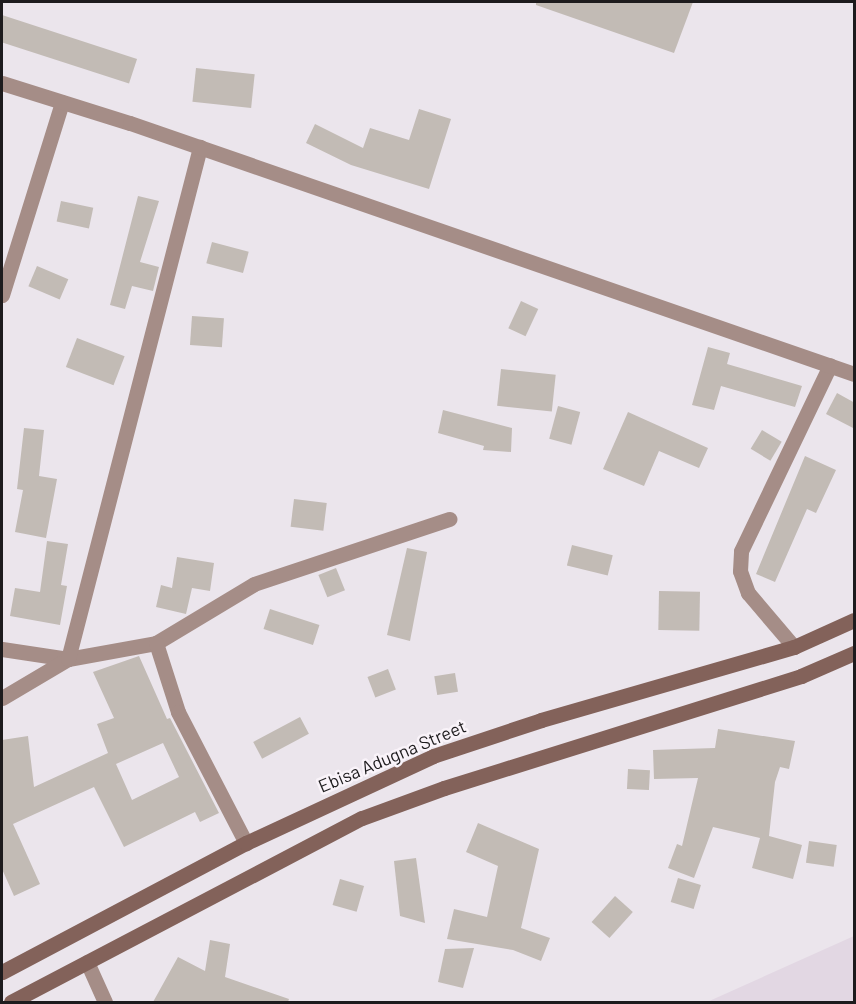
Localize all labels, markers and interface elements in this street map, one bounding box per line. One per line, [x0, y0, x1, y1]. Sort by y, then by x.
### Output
street label: Ebisa Adugna Street [315, 715, 469, 797]

